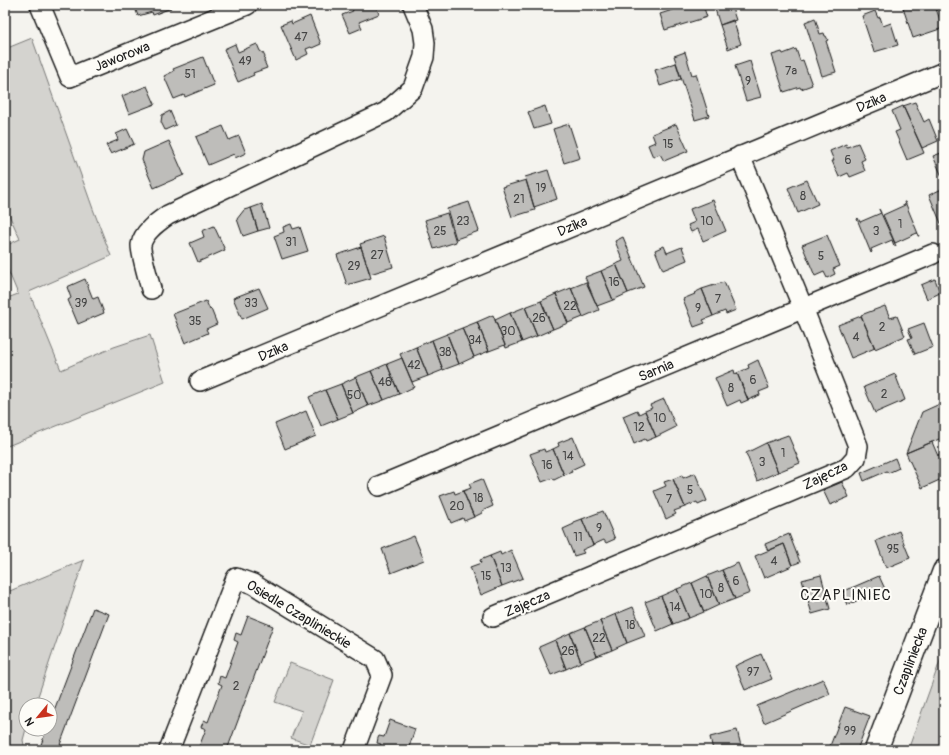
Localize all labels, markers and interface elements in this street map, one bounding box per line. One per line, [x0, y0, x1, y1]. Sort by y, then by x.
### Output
house number: 47 [294, 30, 308, 45]
street label: Jaworowa [92, 38, 152, 75]
house number: 49 [238, 54, 252, 69]
house number: 7a [785, 64, 797, 79]
house number: 51 [184, 67, 196, 82]
house number: 9 [745, 74, 751, 89]
street label: Dzika [854, 89, 889, 116]
house number: 15 [662, 137, 674, 152]
house number: 6 [845, 153, 852, 168]
house number: 19 [536, 181, 546, 196]
house number: 8 [800, 189, 806, 204]
house number: 21 [513, 192, 525, 207]
street label: Dzika [555, 213, 590, 240]
house number: 23 [456, 214, 470, 229]
house number: 10 [701, 214, 713, 229]
house number: 1 [898, 217, 902, 232]
house number: 25 [433, 224, 447, 239]
house number: 3 [873, 224, 880, 239]
house number: 31 [285, 235, 297, 250]
house number: 27 [370, 248, 384, 263]
house number: 5 [818, 249, 824, 264]
house number: 29 [348, 259, 360, 274]
house number: 16 [608, 275, 620, 290]
house number: 7 [715, 292, 722, 307]
house number: 39 [75, 296, 87, 311]
house number: 33 [244, 296, 258, 311]
house number: 22 [563, 299, 577, 314]
house number: 9 [695, 301, 701, 316]
house number: 26 [532, 311, 546, 326]
house number: 35 [188, 314, 202, 329]
house number: 2 [879, 320, 886, 335]
house number: 30 [501, 324, 515, 339]
house number: 4 [853, 330, 860, 345]
house number: 34 [468, 333, 482, 348]
street label: Dzika [256, 338, 291, 365]
house number: 38 [439, 345, 451, 360]
street label: Sarnia [636, 355, 676, 385]
house number: 42 [407, 358, 421, 373]
house number: 6 [750, 373, 757, 388]
house number: 46 [378, 375, 392, 390]
house number: 8 [728, 381, 734, 396]
house number: 2 [881, 387, 888, 402]
house number: 50 [347, 388, 361, 403]
house number: 10 [654, 411, 666, 426]
house number: 12 [633, 420, 645, 435]
house number: 1 [781, 446, 785, 461]
house number: 14 [562, 449, 574, 464]
house number: 3 [759, 455, 766, 470]
street label: Zajęcza [800, 457, 850, 494]
house number: 16 [541, 458, 553, 473]
house number: 5 [687, 483, 693, 498]
house number: 18 [473, 491, 483, 506]
house number: 7 [666, 492, 673, 507]
house number: 20 [450, 499, 464, 514]
house number: 9 [596, 521, 602, 536]
house number: 11 [573, 530, 583, 545]
house number: 95 [887, 542, 899, 557]
house number: 4 [771, 554, 778, 569]
house number: 13 [500, 561, 512, 576]
house number: 15 [480, 569, 492, 584]
house number: 6 [733, 574, 740, 589]
street label: Osiedle Czaplinieckie [243, 576, 354, 652]
house number: 8 [718, 581, 724, 596]
street label: Zajęcza [502, 586, 552, 621]
district label: CZAPLINIEC [800, 586, 892, 605]
house number: 10 [700, 587, 712, 602]
house number: 14 [669, 600, 681, 615]
house number: 18 [625, 618, 635, 633]
street label: Czapliniecka [890, 625, 931, 698]
house number: 22 [592, 631, 606, 646]
house number: 26 [561, 644, 575, 659]
house number: 97 [747, 665, 760, 680]
house number: 2 [233, 679, 240, 694]
north arrow [18, 697, 58, 737]
text: N [22, 715, 37, 728]
house number: 99 [844, 724, 856, 739]

